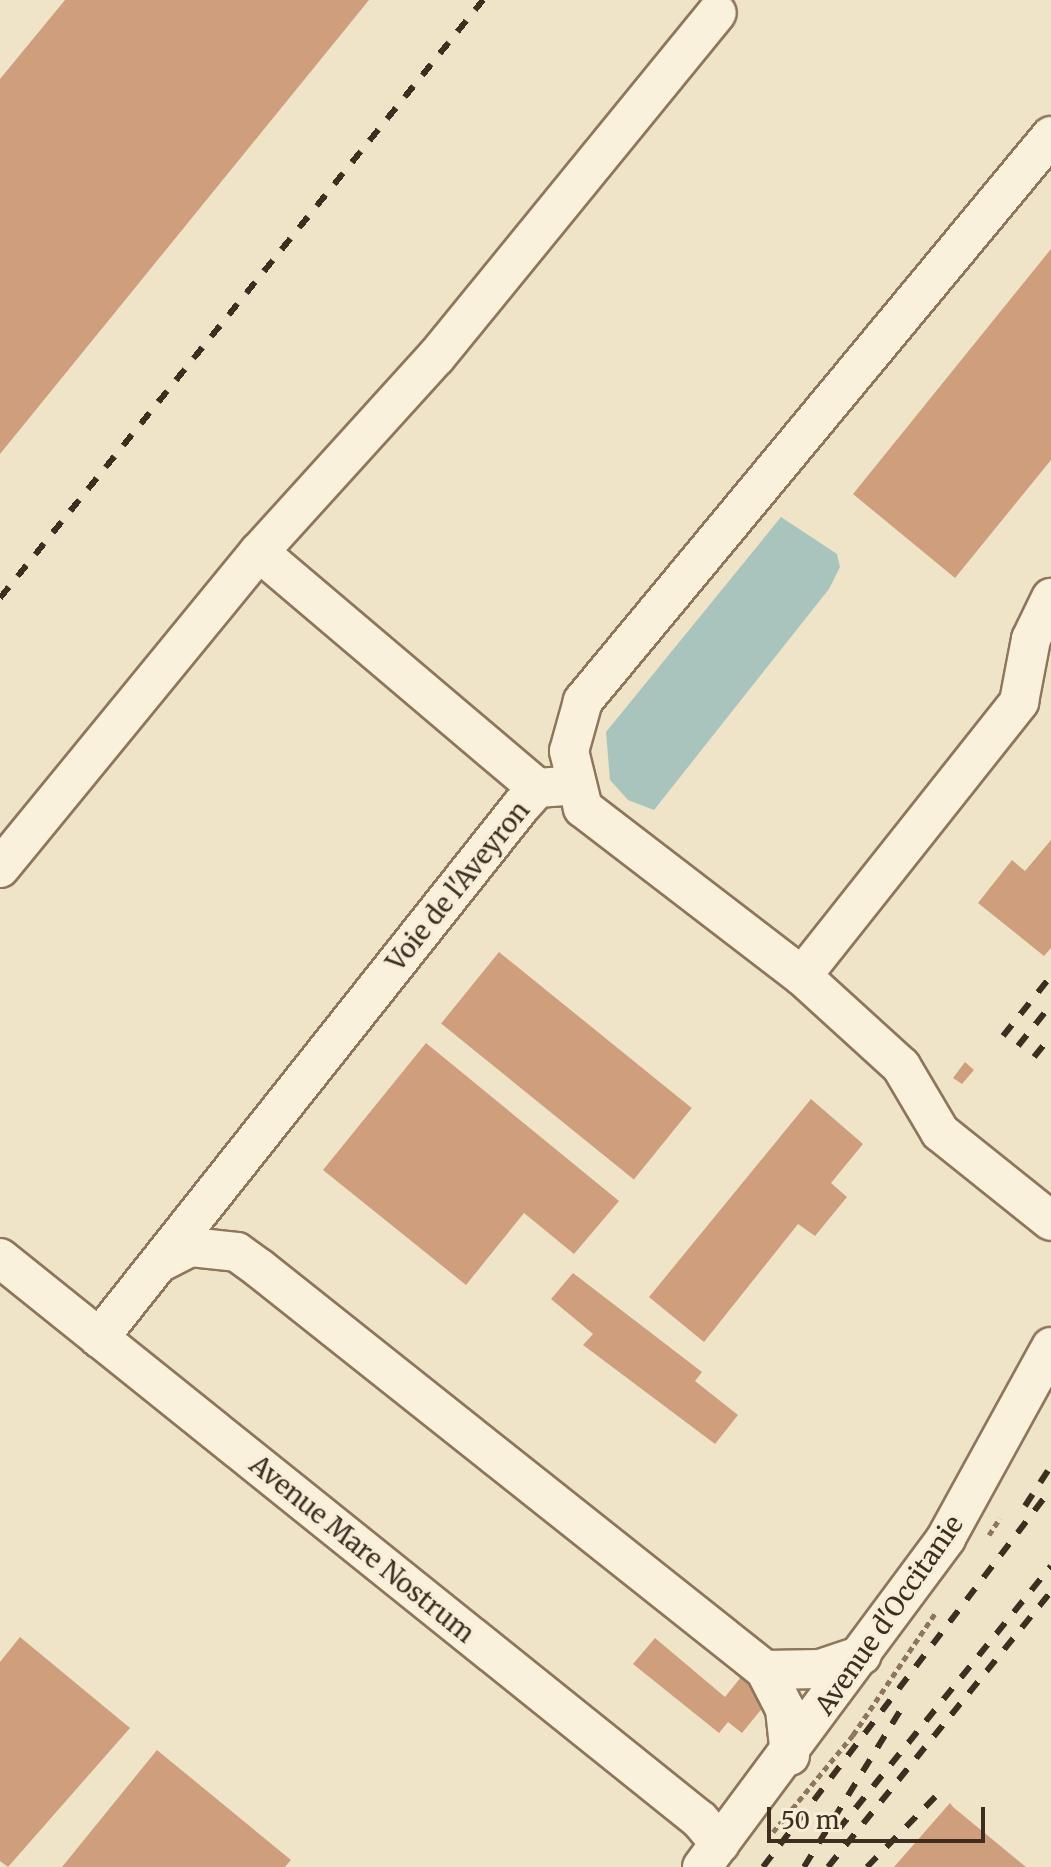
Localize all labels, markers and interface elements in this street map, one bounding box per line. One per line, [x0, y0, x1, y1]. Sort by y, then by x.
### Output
street label: Voie de l'Aveyron [380, 795, 536, 977]
street label: Avenue Mare Nostrum [243, 1449, 481, 1649]
street label: Avenue d'Occitanie [809, 1509, 969, 1721]
scale bar [771, 1791, 989, 1841]
text: 50 m [781, 1805, 840, 1836]

